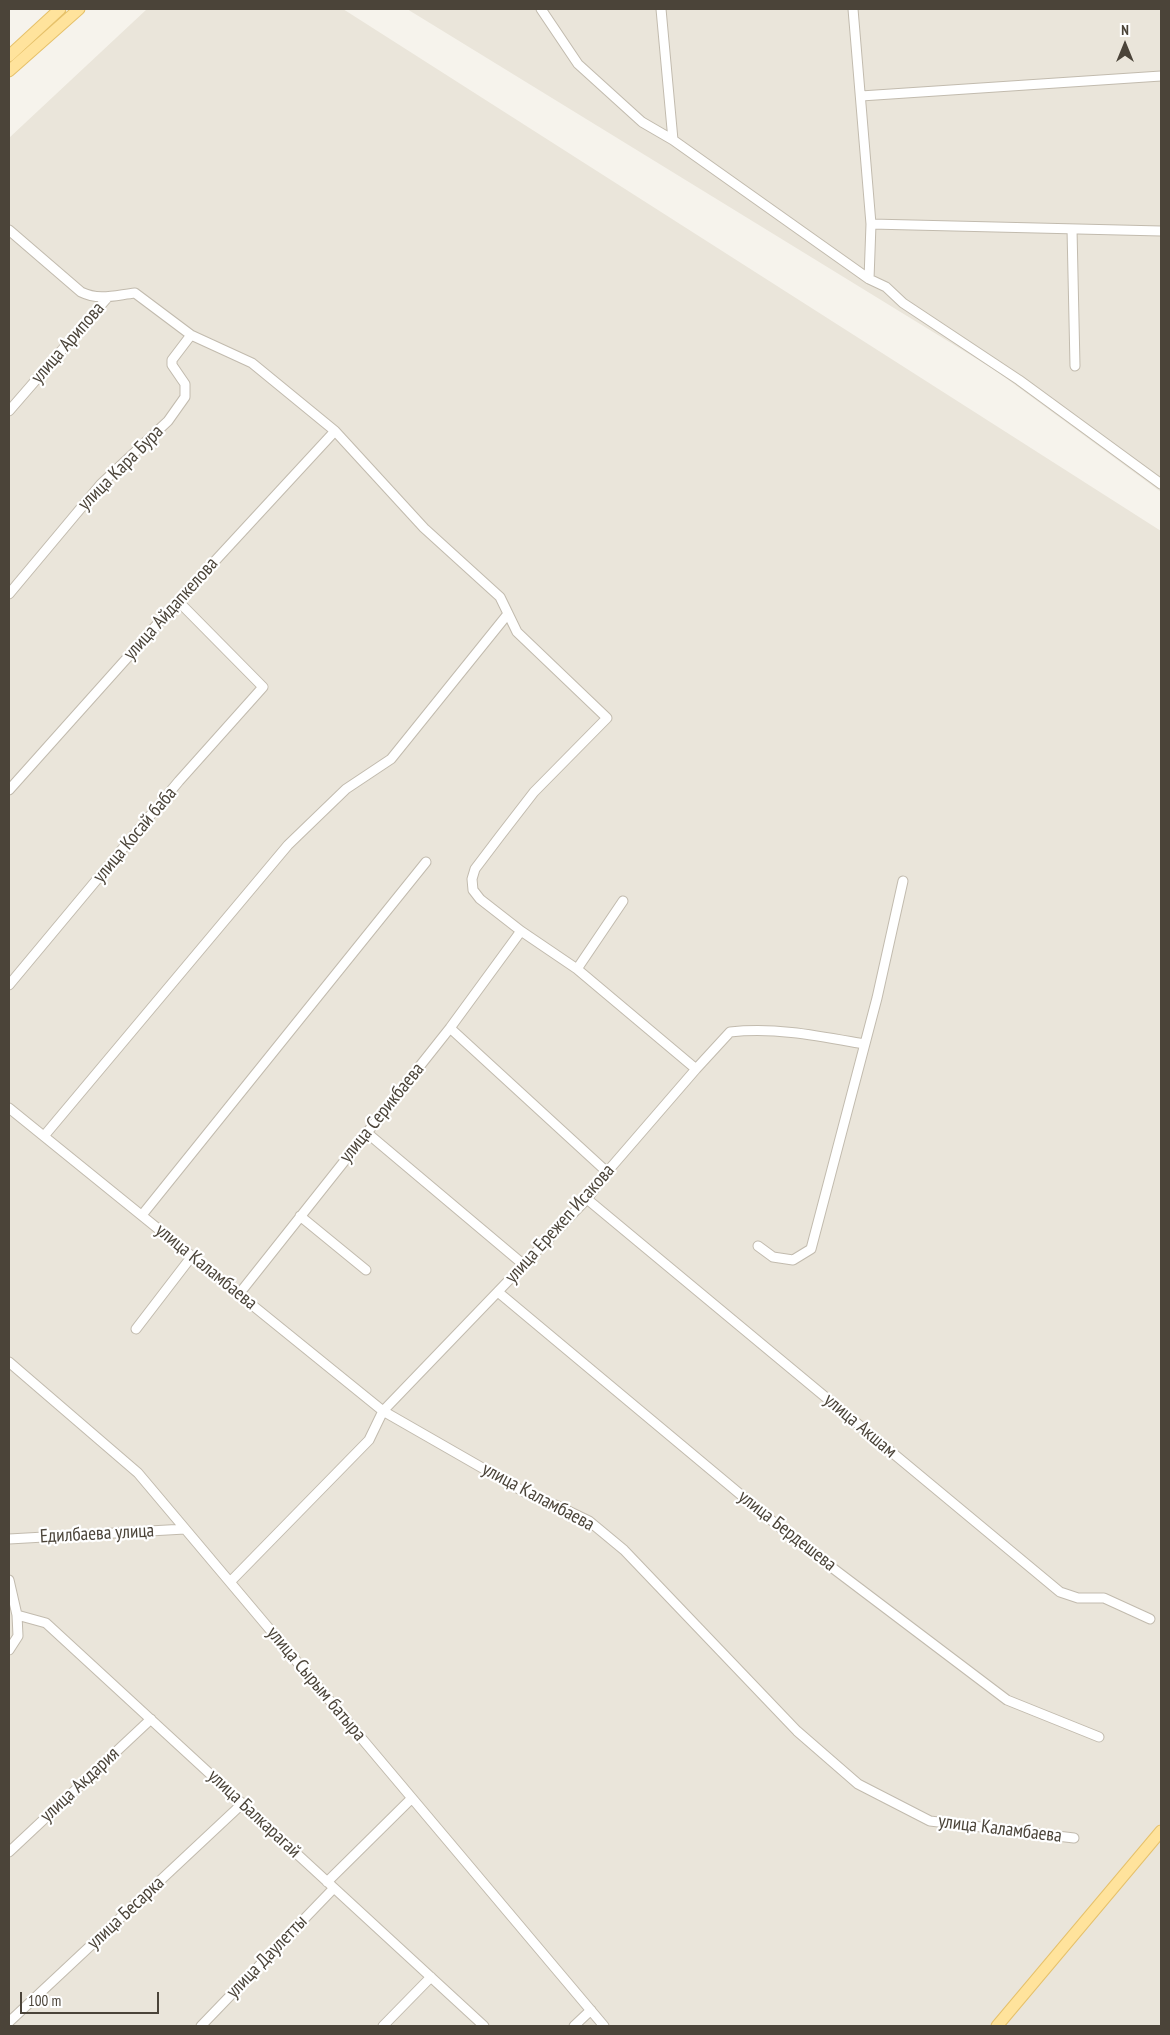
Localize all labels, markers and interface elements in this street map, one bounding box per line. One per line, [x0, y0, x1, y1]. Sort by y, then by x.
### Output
north arrow [1100, 20, 1150, 70]
text: N [1121, 21, 1129, 39]
street label: улица Арипова [27, 298, 109, 388]
street label: улица Кара Бура [74, 421, 168, 515]
street label: улица Айдапкелова [119, 553, 223, 665]
street label: улица Косай баба [88, 782, 182, 888]
street label: улица Серикбаева [335, 1058, 429, 1168]
street label: улица Ережеп Исакова [500, 1160, 620, 1288]
street label: улица Каламбаева [151, 1219, 261, 1315]
street label: улица Акшам [819, 1389, 901, 1463]
street label: улица Каламбаева [478, 1458, 598, 1536]
street label: улица Бердешева [733, 1486, 841, 1576]
street label: Едилбаева улица [39, 1520, 155, 1548]
street label: улица Сырым батыра [262, 1622, 370, 1746]
street label: улица Акдария [36, 1743, 124, 1827]
street label: улица Балкарагай [203, 1765, 305, 1863]
street label: улица Каламбаева [937, 1810, 1063, 1848]
street label: улица Бесарка [83, 1872, 169, 1954]
street label: улица Даулетты [222, 1911, 312, 2003]
scale bar [22, 1982, 161, 2014]
text: 100 m [28, 1991, 61, 2010]

